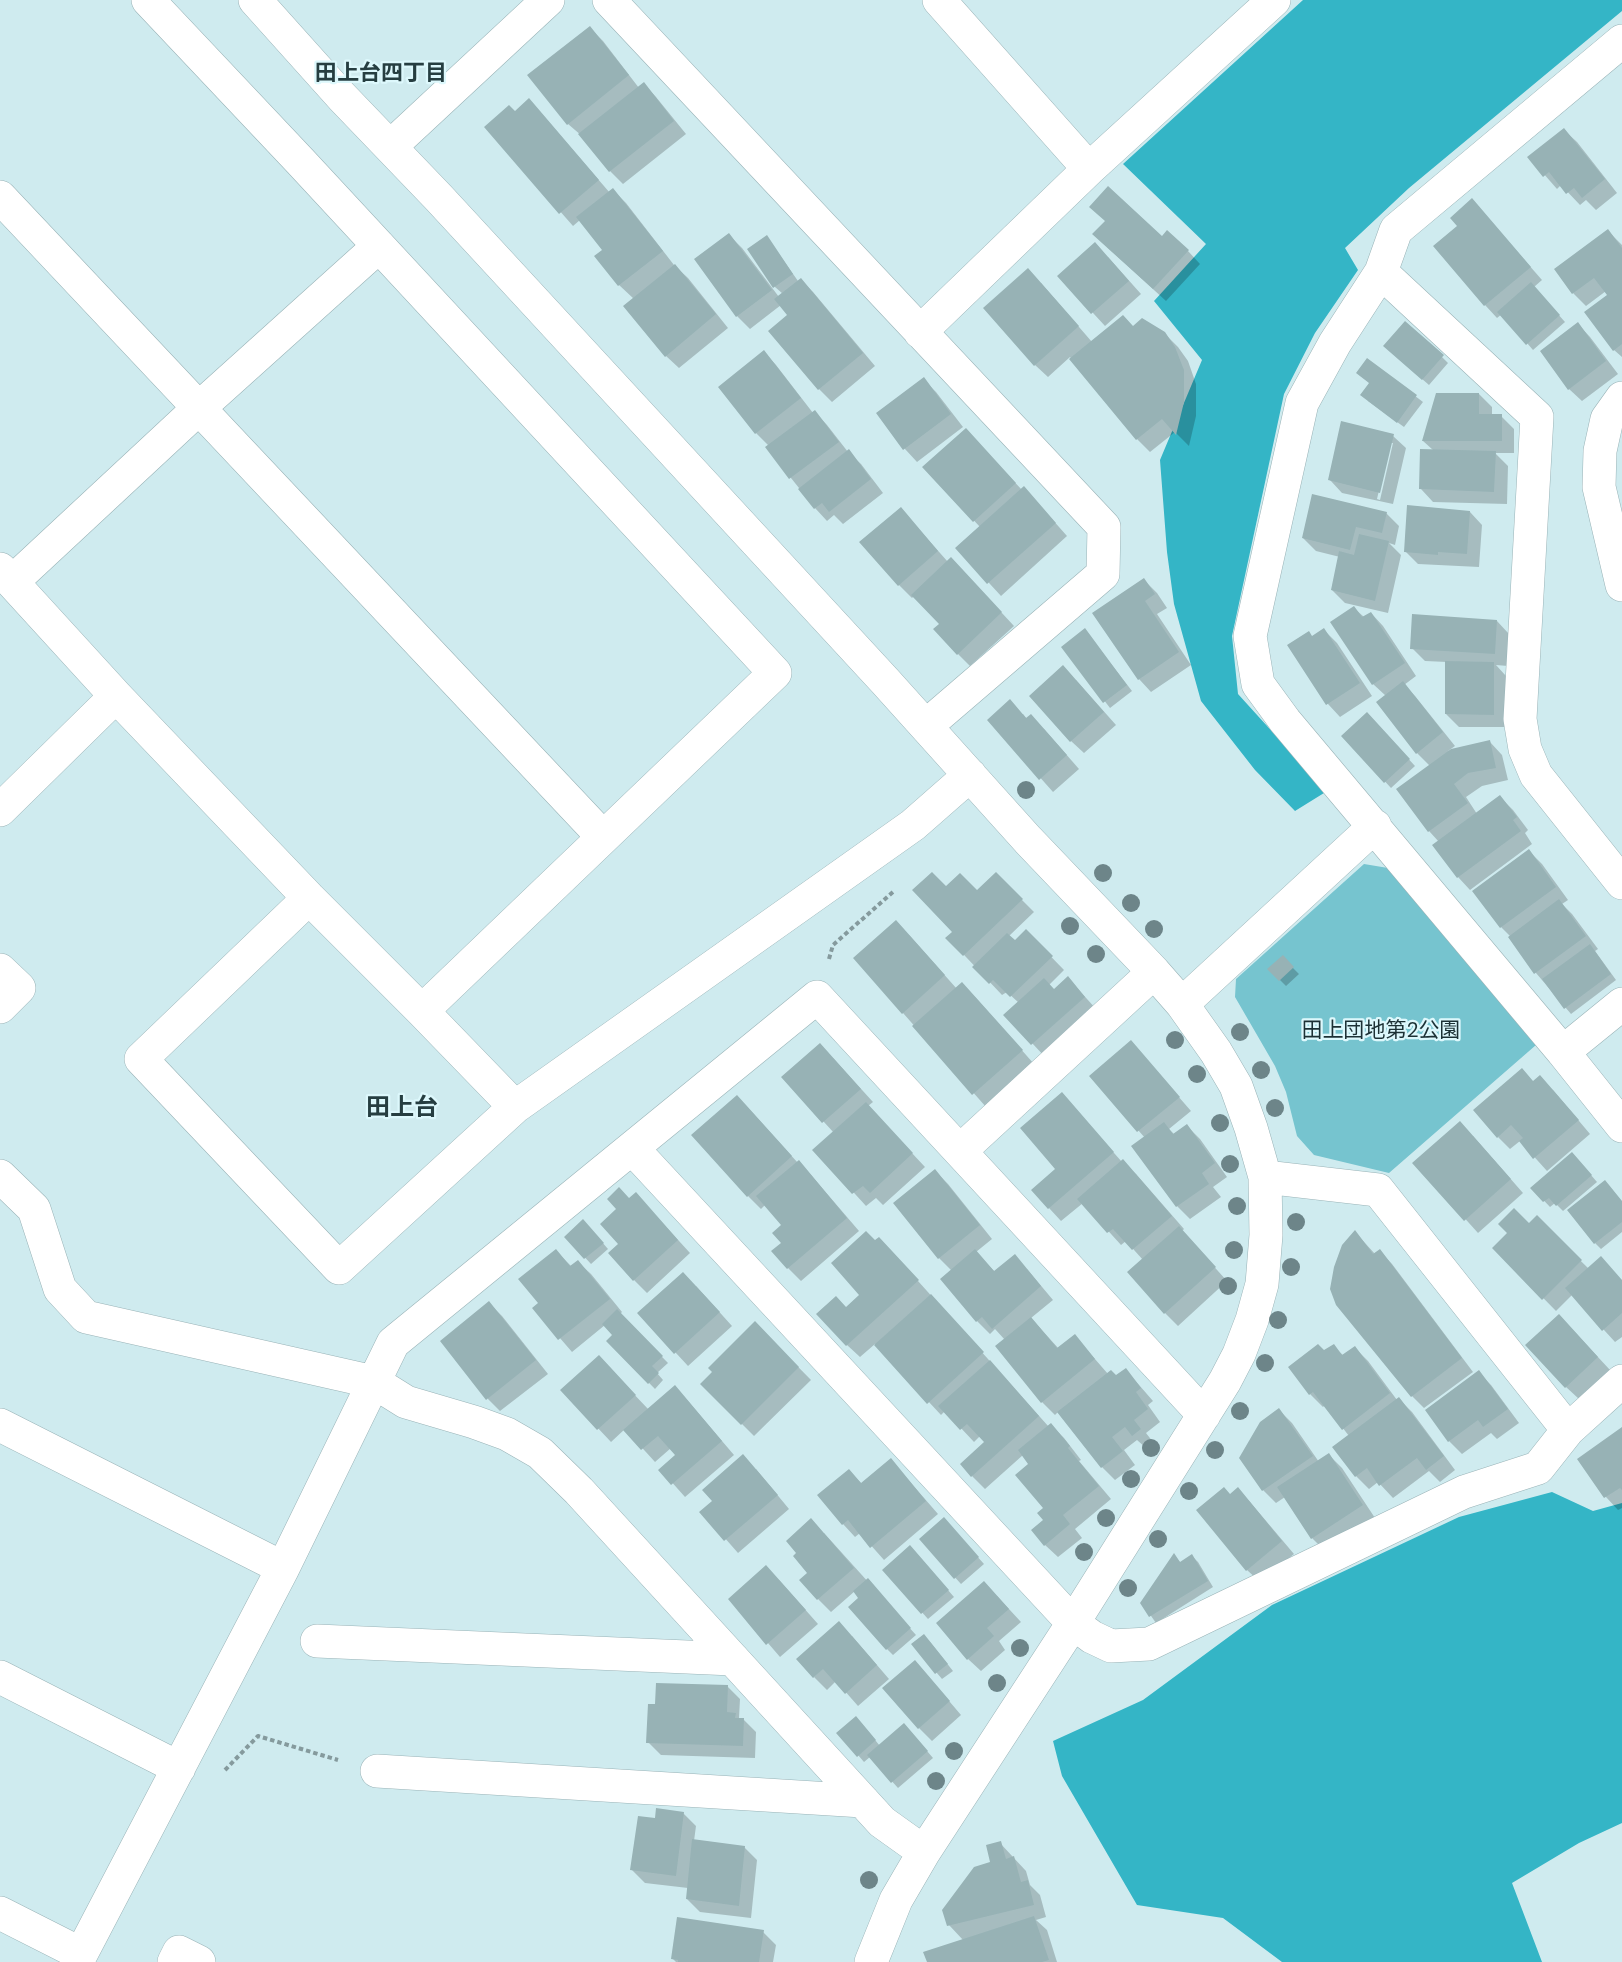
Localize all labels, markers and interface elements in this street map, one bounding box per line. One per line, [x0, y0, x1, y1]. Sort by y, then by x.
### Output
district label: 田上台四丁目 [315, 61, 447, 87]
park label: 田上団地第2公園 [1301, 1018, 1461, 1044]
district label: 田上台 [366, 1095, 438, 1123]

